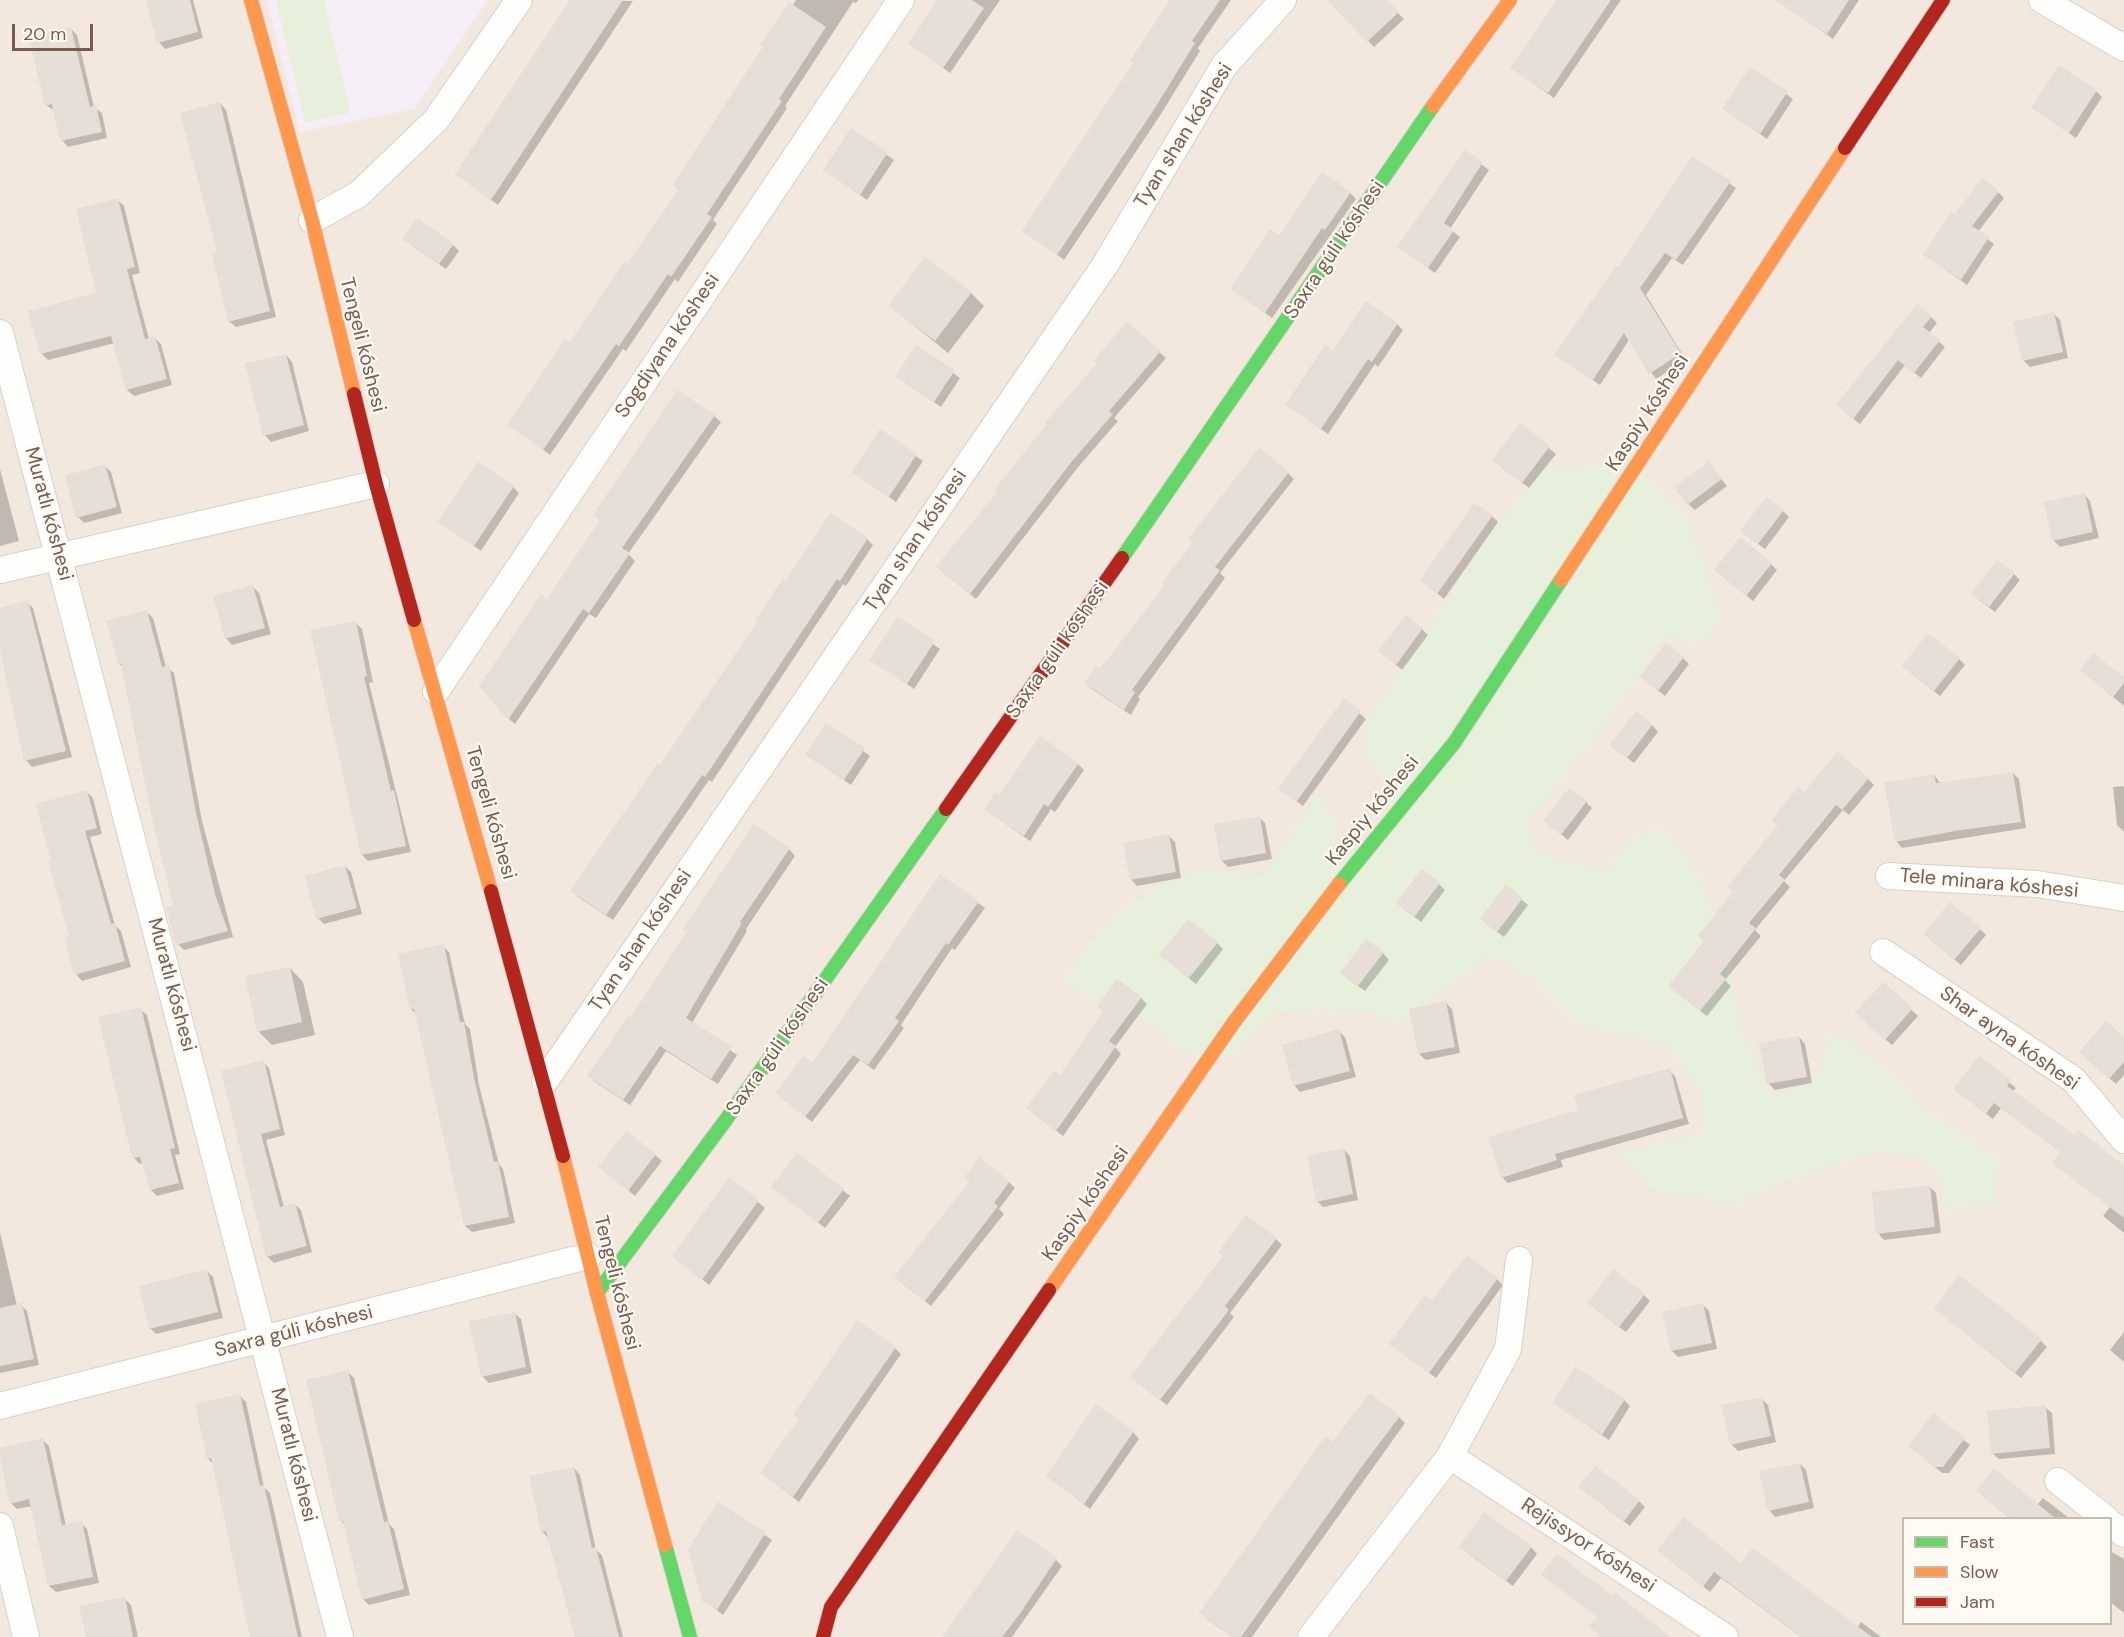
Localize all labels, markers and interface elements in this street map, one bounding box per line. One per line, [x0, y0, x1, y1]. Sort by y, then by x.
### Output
scale bar [15, 12, 96, 50]
text: 20 m [23, 22, 66, 46]
street label: Tyan shan kóshesi [1130, 59, 1238, 213]
street label: Saxra gúli kóshesi [1280, 176, 1390, 324]
street label: Sogdiyana kóshesi [611, 269, 725, 423]
street label: Tengeli kóshesi [334, 275, 390, 415]
street label: Kaspiy kóshesi [1601, 350, 1695, 476]
street label: Muratlı kóshesi [19, 445, 77, 583]
street label: Tyan shan kóshesi [859, 465, 973, 617]
street label: Saxra gúli kóshesi [1002, 577, 1114, 723]
street label: Tengeli kóshesi [459, 743, 521, 883]
street label: Kaspiy kóshesi [1321, 751, 1425, 871]
street label: Tele minara kóshesi [1899, 864, 2079, 904]
street label: Tyan shan kóshesi [584, 865, 698, 1017]
street label: Muratlı kóshesi [142, 916, 200, 1054]
street label: Saxra gúli kóshesi [722, 974, 834, 1120]
street label: Shar ayna kóshesi [1935, 982, 2083, 1096]
street label: Kaspiy kóshesi [1037, 1142, 1135, 1266]
street label: Tengeli kóshesi [588, 1213, 644, 1353]
street label: Saxra gúli kóshesi [212, 1301, 376, 1363]
street label: Muratlı kóshesi [265, 1385, 321, 1525]
street label: Rejissyor kóshesi [1516, 1494, 1660, 1598]
legend [1902, 1517, 2112, 1625]
text: Fast [1960, 1530, 1995, 1554]
text: Slow [1960, 1560, 1999, 1584]
text: Jam [1960, 1590, 1995, 1614]

